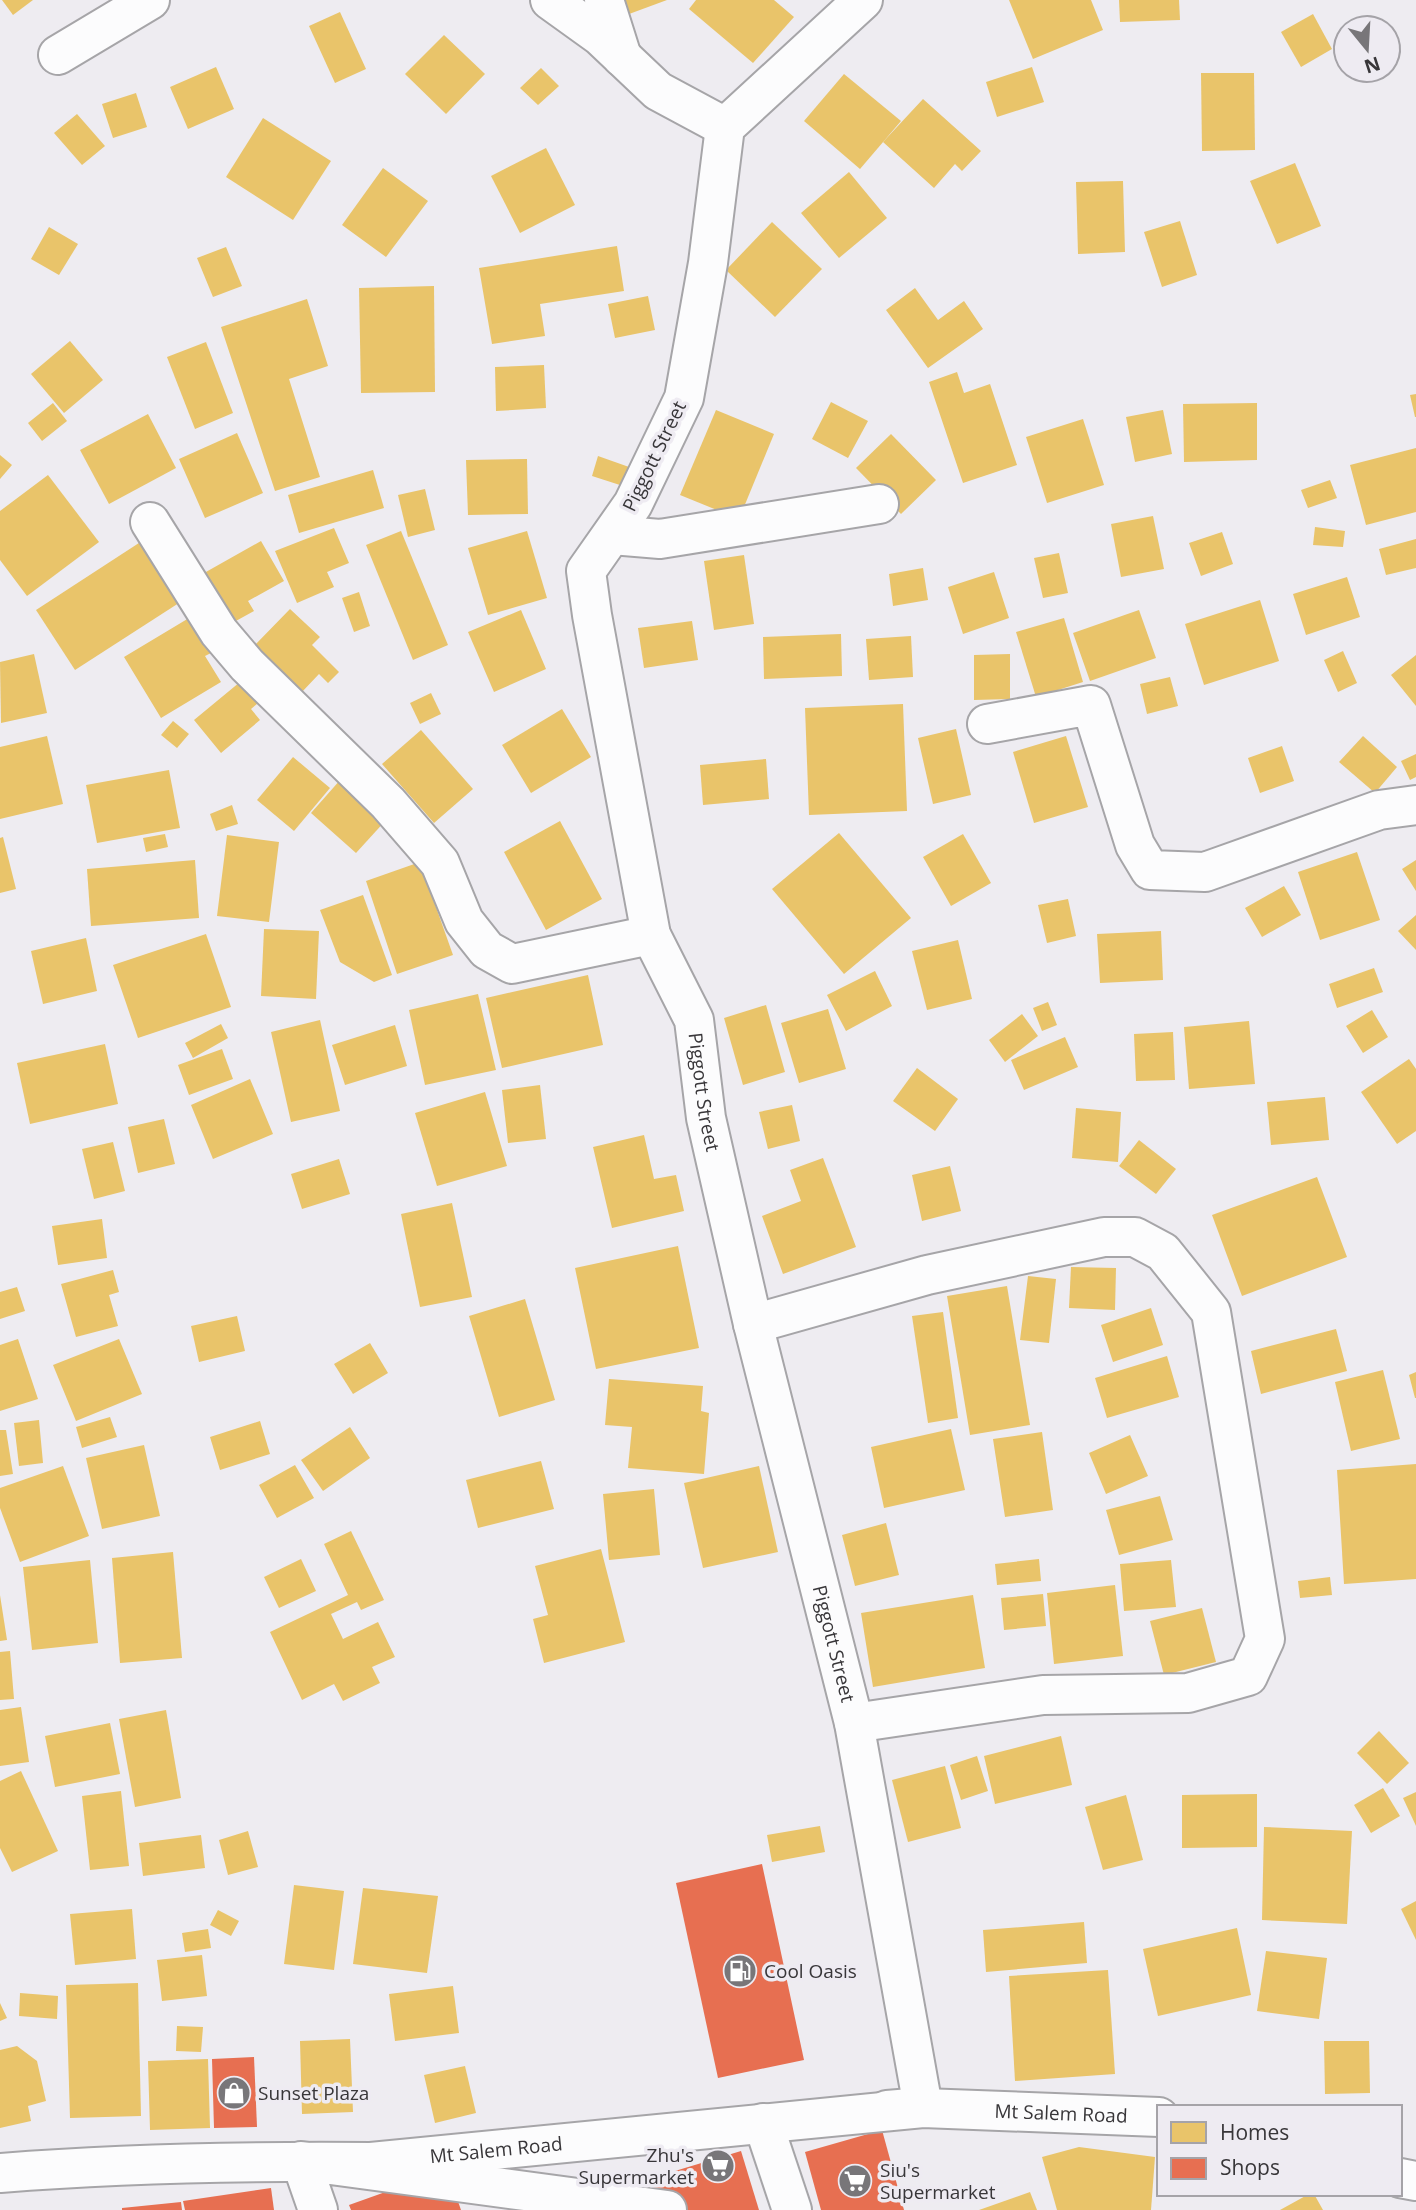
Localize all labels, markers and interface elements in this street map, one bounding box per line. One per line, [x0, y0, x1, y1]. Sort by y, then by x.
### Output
north arrow [1332, 14, 1402, 84]
text: N [1361, 50, 1384, 80]
street label: Piggott Street [616, 396, 692, 516]
street label: Piggott Street [683, 1031, 726, 1154]
street label: Piggott Street [807, 1582, 861, 1705]
fuel station icon: Cool Oasis [721, 1952, 759, 1990]
place label: Cool Oasis [764, 1958, 857, 1984]
shop icon: Sunset Plaza [215, 2074, 253, 2112]
place label: Sunset Plaza [258, 2080, 369, 2106]
street label: Mt Salem Road [994, 2098, 1128, 2129]
legend [1157, 2105, 1402, 2196]
text: Homes [1220, 2118, 1289, 2146]
street label: Mt Salem Road [429, 2130, 564, 2169]
place label: Zhu's Supermarket [579, 2142, 694, 2190]
supermarket icon: Zhu's Supermarket [699, 2147, 737, 2185]
text: Shops [1220, 2153, 1280, 2181]
place label: Siu's Supermarket [880, 2157, 996, 2205]
supermarket icon: Siu's Supermarket [836, 2162, 874, 2200]

